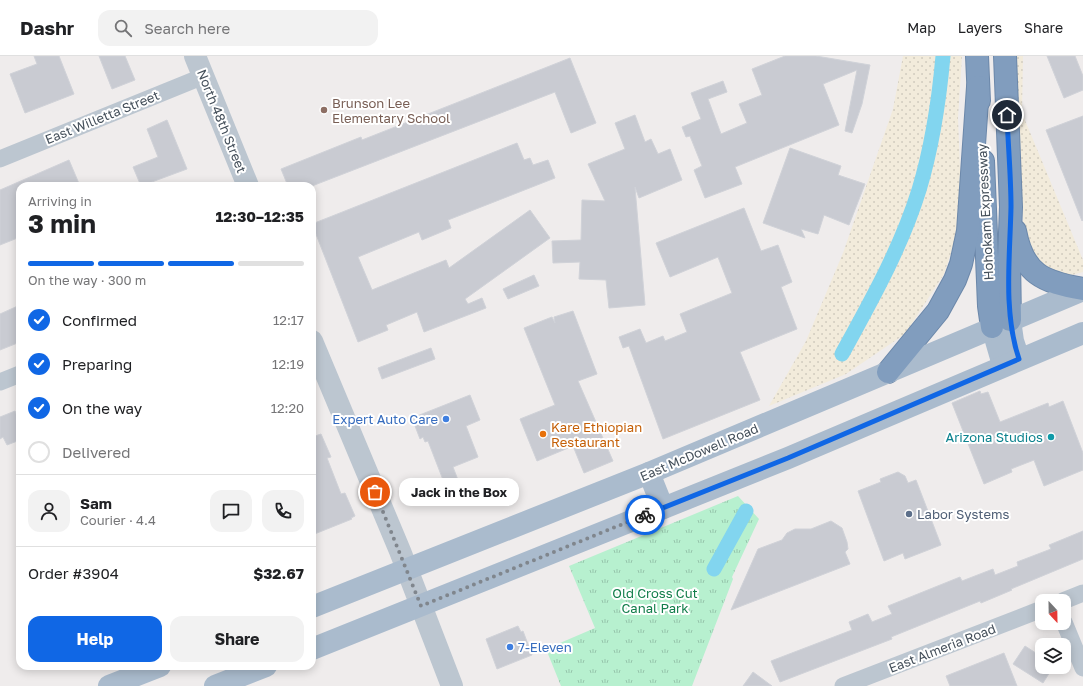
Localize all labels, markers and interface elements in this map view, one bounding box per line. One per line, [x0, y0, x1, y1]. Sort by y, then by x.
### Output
search box [98, 10, 378, 46]
text: Dashr [20, 16, 74, 39]
icon: search [112, 17, 134, 39]
text: Search here [144, 19, 230, 37]
text: Map [907, 19, 936, 36]
text: Layers [958, 19, 1002, 36]
text: Share [1024, 19, 1063, 36]
street label: North 48th Street [194, 67, 250, 175]
street label: East Willetta Street [43, 87, 161, 147]
place label: Brunson Lee Elementary School [332, 95, 450, 126]
pin [990, 98, 1024, 132]
icon: home [996, 104, 1018, 126]
marker: Brunson Lee Elementary School [319, 105, 329, 115]
street label: Hohokam Expressway [973, 143, 997, 281]
text: Arriving in [28, 193, 92, 209]
text: 12:30–12:35 [215, 207, 304, 225]
text: 3 min [28, 208, 96, 239]
text: On the way · 300 m [28, 272, 146, 288]
icon: check [28, 309, 50, 331]
text: Confirmed [62, 311, 137, 329]
text: 12:17 [273, 312, 304, 328]
icon: check [28, 353, 50, 375]
text: Preparing [62, 355, 132, 373]
text: 12:19 [272, 356, 304, 372]
icon: check [28, 397, 50, 419]
text: On the way [62, 399, 142, 417]
text: 12:20 [271, 400, 304, 416]
place label: Expert Auto Care [332, 411, 438, 427]
marker: Expert Auto Care [441, 414, 451, 424]
place label: Kare Ethiopian Restaurant [551, 419, 642, 450]
street label: East McDowell Road [637, 420, 761, 484]
marker: Kare Ethiopian Restaurant [538, 429, 548, 439]
place label: Arizona Studios [945, 429, 1043, 445]
marker: Arizona Studios [1046, 432, 1056, 442]
text: Delivered [62, 443, 130, 461]
pin [358, 475, 392, 509]
callout: Jack in the Box [399, 478, 519, 506]
icon: bag [364, 481, 386, 503]
text: Jack in the Box [411, 484, 507, 500]
button: person [28, 490, 70, 532]
button: chat [210, 490, 252, 532]
button: phone [262, 490, 304, 532]
text: Sam [80, 494, 112, 512]
courier [625, 495, 665, 535]
icon: bike [634, 504, 656, 526]
place label: Labor Systems [917, 506, 1010, 522]
marker: Labor Systems [904, 509, 914, 519]
text: Courier · 4.4 [80, 512, 156, 528]
text: Order #3904 [28, 564, 119, 582]
text: $32.67 [253, 564, 304, 582]
park label: Old Cross Cut Canal Park [612, 585, 698, 616]
north arrow [1035, 594, 1071, 630]
map controls [1035, 594, 1071, 674]
button: Help [28, 616, 162, 662]
button: Share [170, 616, 304, 662]
street label: East Almeria Road [886, 620, 998, 676]
button: layers [1035, 638, 1071, 674]
place label: 7-Eleven [518, 639, 572, 655]
marker: 7-Eleven [505, 642, 515, 652]

